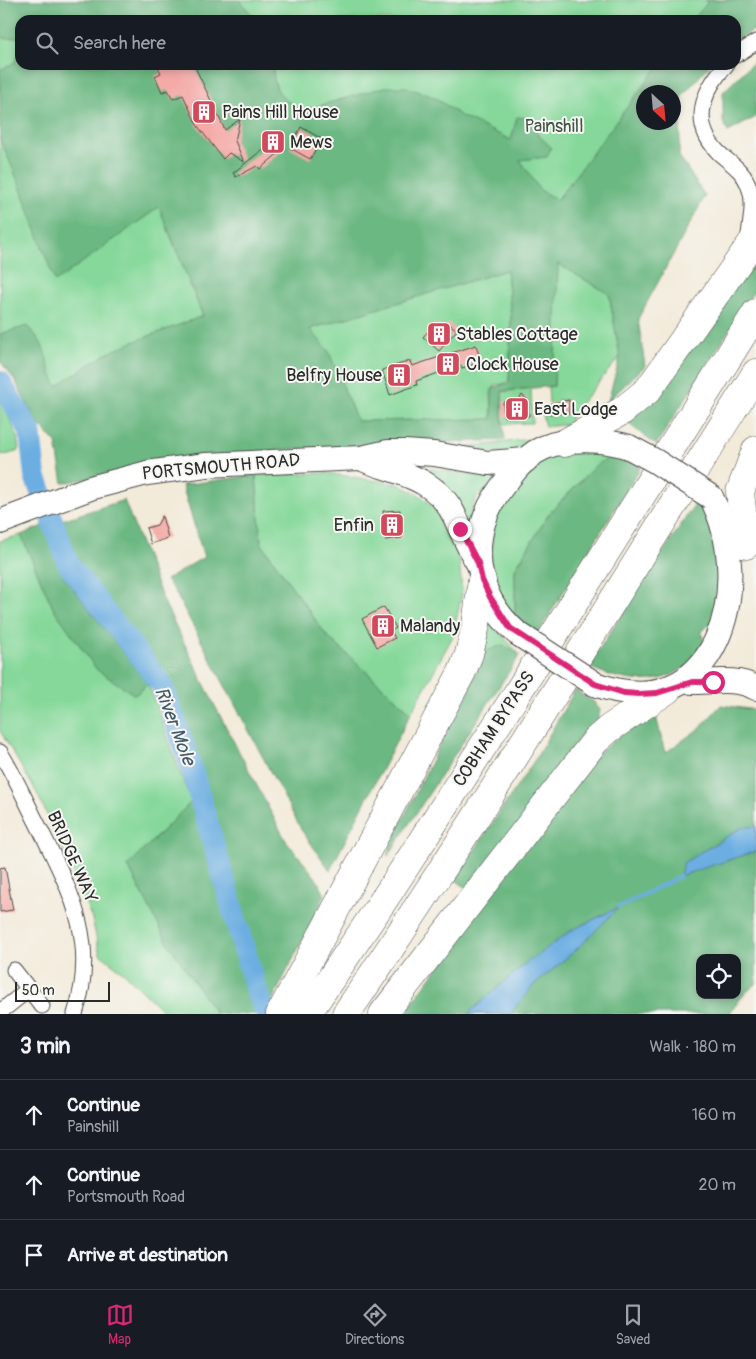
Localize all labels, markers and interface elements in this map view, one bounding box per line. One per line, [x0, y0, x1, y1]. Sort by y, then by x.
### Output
search box [15, 15, 741, 70]
icon: search [33, 29, 61, 57]
text: Search here [73, 31, 166, 55]
north arrow [636, 85, 681, 130]
building icon: Pains Hill House [191, 99, 217, 125]
place label: Pains Hill House [222, 101, 339, 124]
park label: Painshill [525, 115, 583, 138]
building icon: Mews [260, 129, 286, 155]
place label: Mews [290, 131, 332, 154]
building icon: Stables Cottage [426, 321, 452, 347]
place label: Stables Cottage [456, 323, 578, 346]
building icon: Clock House [435, 351, 461, 377]
place label: Clock House [466, 353, 559, 376]
building icon: Belfry House [386, 362, 412, 388]
place label: Belfry House [286, 364, 382, 387]
building icon: East Lodge [504, 396, 530, 422]
place label: East Lodge [534, 398, 618, 421]
street label: PORTSMOUTH ROAD [141, 449, 301, 485]
building icon: Enfin [379, 512, 405, 538]
place label: Enfin [334, 514, 374, 537]
route end [449, 518, 472, 541]
building icon: Malandy [370, 613, 396, 639]
place label: Malandy [400, 615, 460, 638]
street label: COBHAM BYPASS [448, 667, 540, 791]
route start [702, 671, 725, 694]
water label: River Mole [149, 684, 201, 770]
street label: BRIDGE WAY [41, 807, 103, 907]
map controls [696, 954, 741, 999]
button: locate [696, 954, 741, 999]
scale bar [15, 979, 110, 1002]
text: 50 m [22, 982, 55, 999]
text: 3 min [20, 1033, 70, 1060]
text: Walk · 180 m [649, 1037, 736, 1057]
text: Continue [67, 1093, 140, 1117]
icon: ahead [20, 1101, 48, 1129]
text: 160 m [692, 1105, 736, 1125]
text: Painshill [67, 1117, 119, 1137]
text: Continue [67, 1163, 140, 1187]
icon: ahead [20, 1171, 48, 1199]
text: 20 m [698, 1175, 736, 1195]
text: Portsmouth Road [67, 1187, 185, 1207]
icon: arrive [20, 1241, 48, 1269]
text: Arrive at destination [67, 1243, 228, 1267]
tab: Map [106, 1301, 134, 1348]
tab: Directions [345, 1301, 404, 1348]
tab: Saved [616, 1301, 650, 1348]

